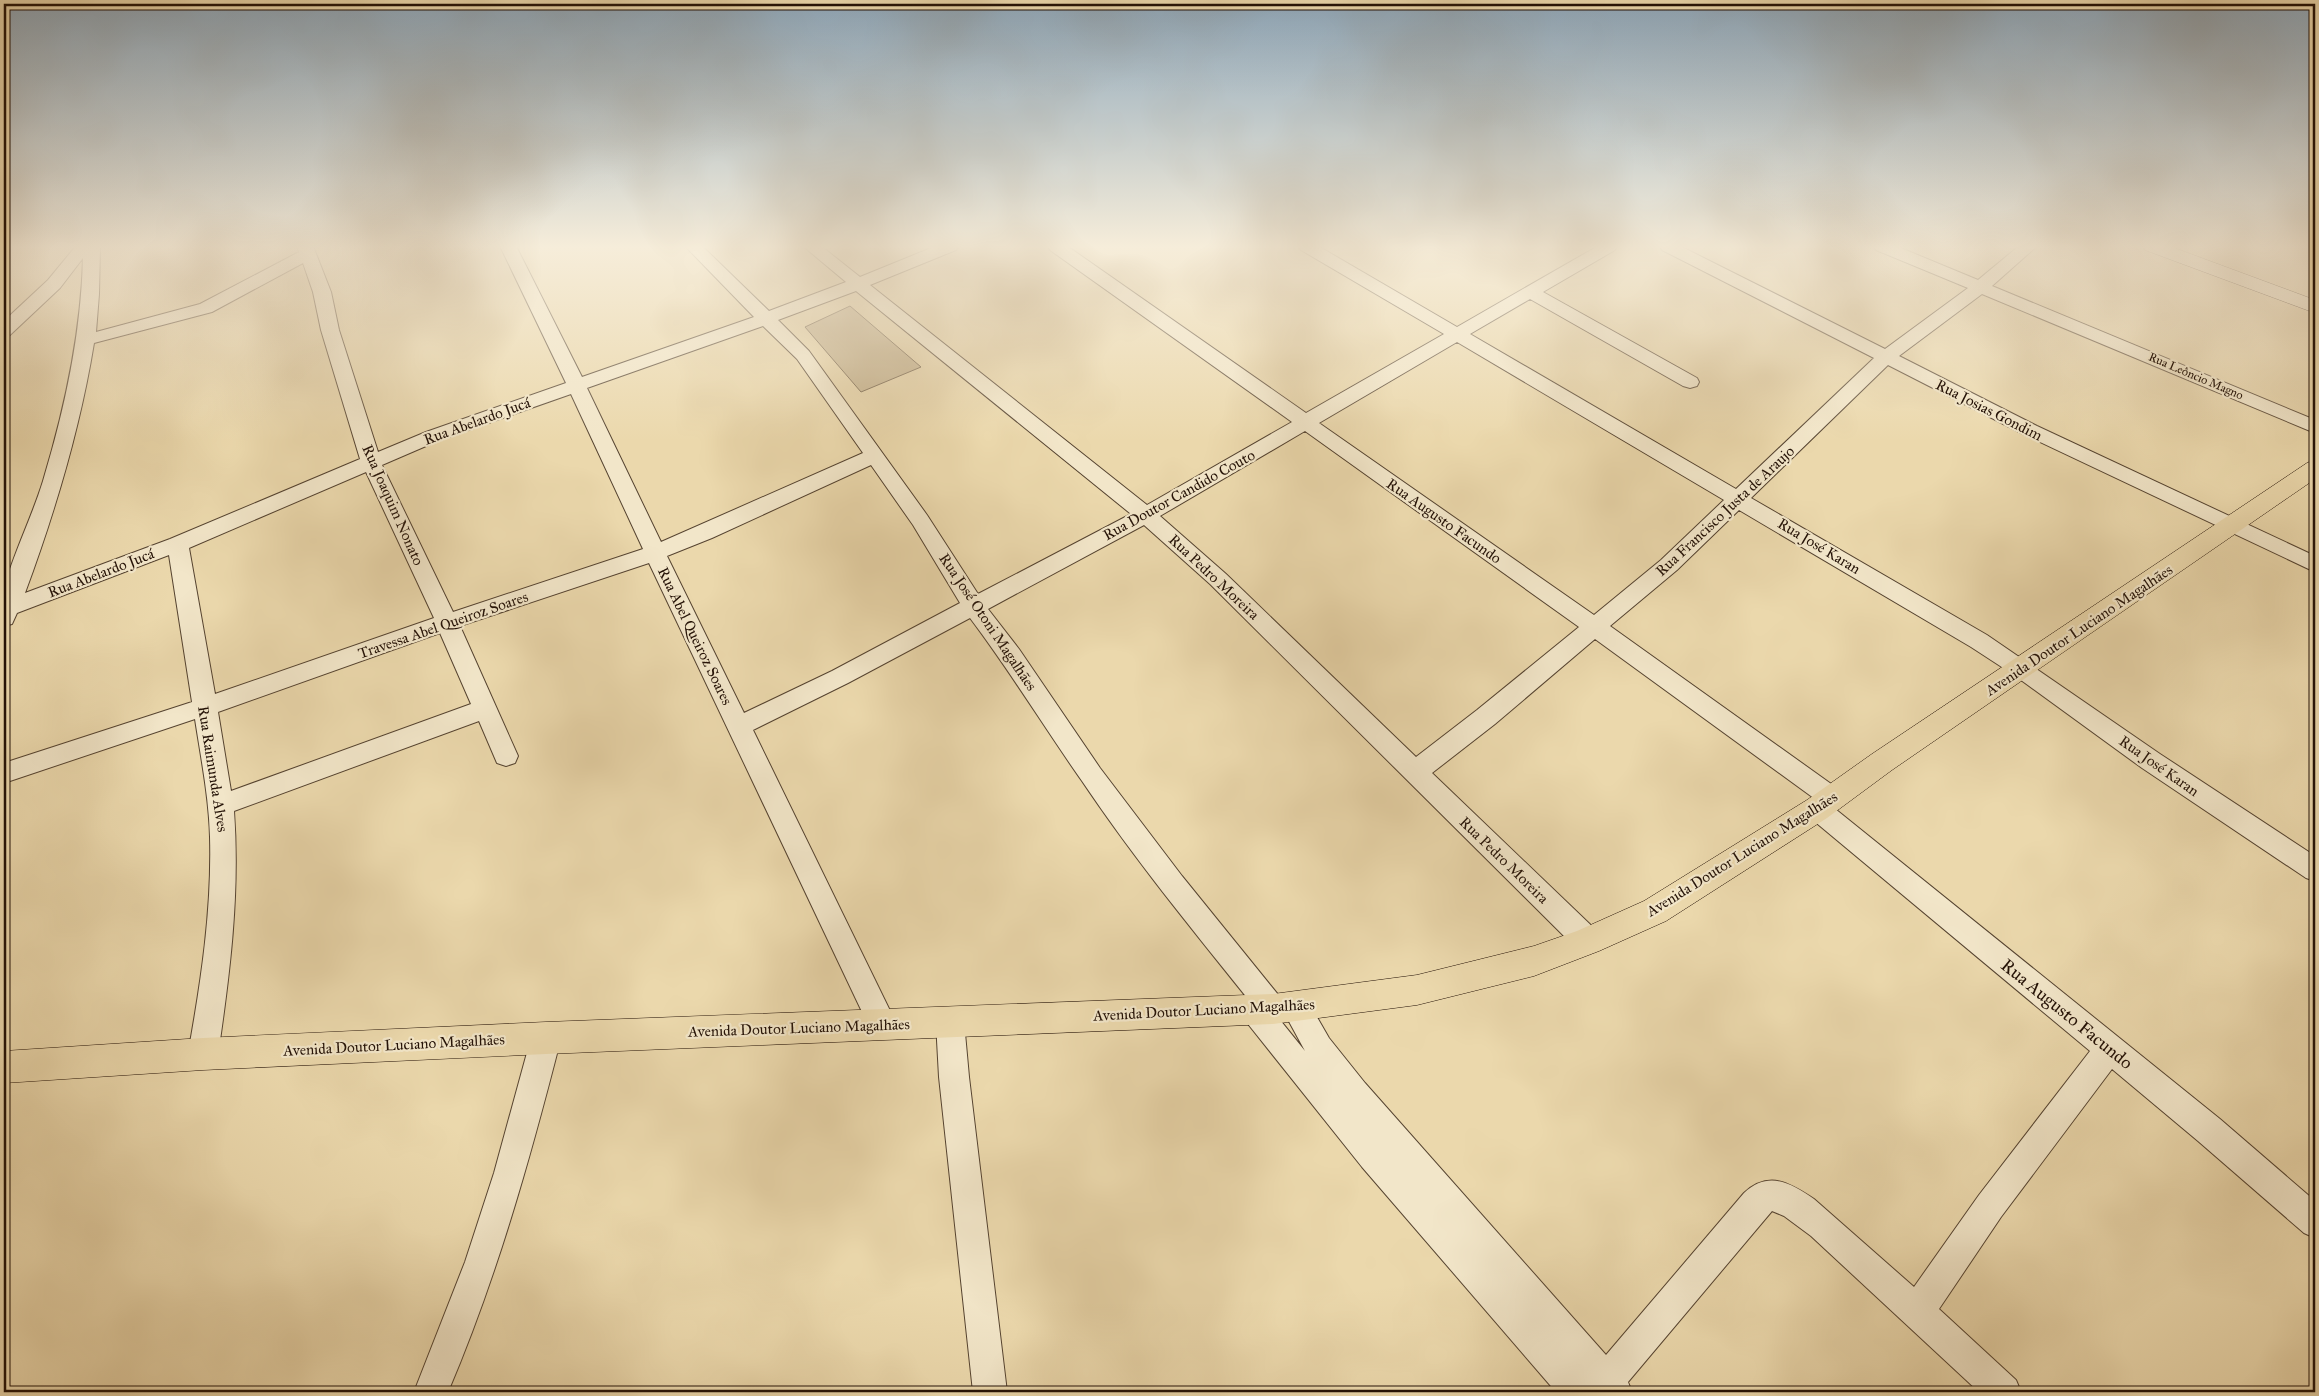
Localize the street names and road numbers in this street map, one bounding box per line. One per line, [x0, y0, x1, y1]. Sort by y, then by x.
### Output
street label: Rua Leôncio Magno [2146, 350, 2245, 403]
street label: Rua Josias Gondim [1932, 375, 2046, 446]
street label: Rua Abelardo Jucá [421, 393, 534, 450]
street label: Rua Joaquim Nonato [357, 442, 428, 569]
street label: Rua Francisco Justa de Araujo [1652, 442, 1799, 581]
street label: Rua Doutor Candido Couto [1100, 446, 1258, 544]
street label: Rua Augusto Facundo [1383, 475, 1505, 568]
street label: Rua José Karan [1774, 514, 1864, 579]
street label: Rua Pedro Moreira [1165, 530, 1263, 624]
street label: Rua Abelardo Jucá [45, 544, 158, 602]
street label: Rua José Otoni Magalhães [934, 550, 1041, 695]
street label: Avenida Doutor Luciano Magalhães [1981, 561, 2176, 700]
street label: Rua Abel Queiroz Soares [654, 564, 736, 708]
street label: Travessa Abel Queiroz Soares [356, 587, 530, 663]
street label: Rua Raimunda Alves [194, 705, 232, 833]
street label: Rua José Karan [2115, 732, 2202, 801]
street label: Avenida Doutor Luciano Magalhães [1642, 788, 1841, 921]
street label: Rua Pedro Moreira [1456, 813, 1553, 908]
street label: Rua Augusto Facundo [1996, 954, 2137, 1075]
street label: Avenida Doutor Luciano Magalhães [1092, 995, 1315, 1025]
street label: Avenida Doutor Luciano Magalhães [687, 1015, 910, 1041]
street label: Avenida Doutor Luciano Magalhães [282, 1030, 505, 1060]

